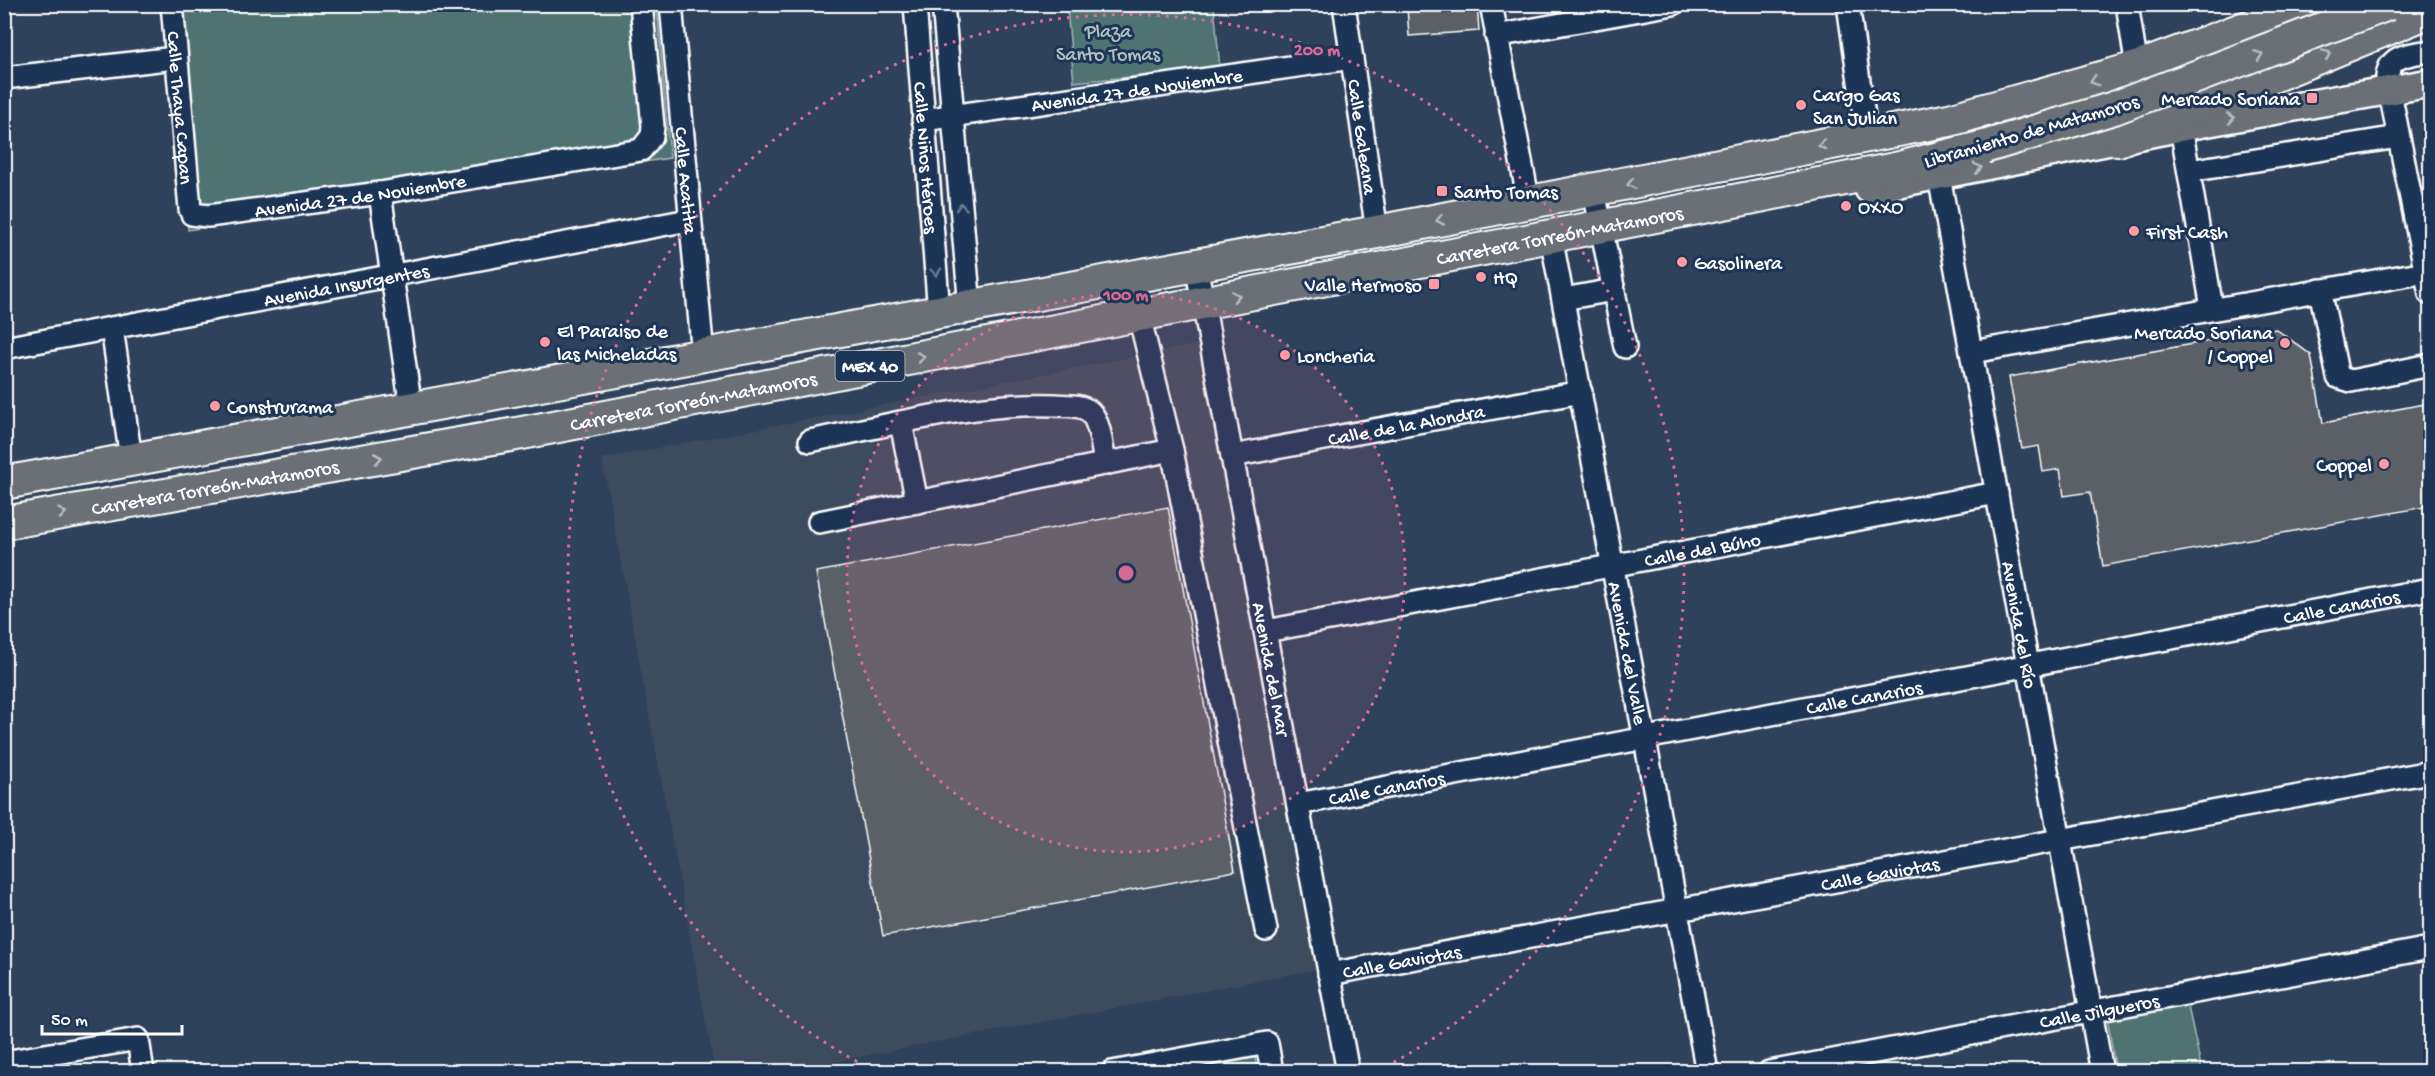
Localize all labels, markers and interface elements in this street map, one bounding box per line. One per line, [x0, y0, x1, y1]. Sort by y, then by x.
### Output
park label: Plaza Santo Tomas [1056, 22, 1161, 68]
street label: Calle Thaya Capan [159, 30, 196, 186]
text: 200 m [1294, 41, 1340, 62]
one-way arrow [2321, 49, 2332, 61]
one-way arrow [2253, 50, 2264, 62]
street label: Avenida 27 de Noviembre [1030, 66, 1245, 119]
one-way arrow [2089, 74, 2100, 86]
street label: Calle Galeana [1340, 78, 1380, 197]
street label: Calle Niños Héroes [906, 81, 941, 235]
place label: Cargo Gas San Julian [1813, 86, 1900, 132]
place label: Mercado Soriana [2161, 90, 2301, 113]
street label: Libramiento de Matamoros [1922, 91, 2143, 175]
marker: Mercado Soriana [2305, 91, 2319, 105]
marker: Cargo Gas San Julian [1794, 98, 1808, 112]
one-way arrow [2227, 113, 2236, 125]
street label: Calle Acatita [667, 126, 700, 236]
one-way arrow [1818, 138, 1828, 151]
one-way arrow [1973, 162, 1983, 175]
street label: Avenida 27 de Noviembre [254, 171, 469, 225]
one-way arrow [1626, 177, 1636, 190]
place label: Santo Tomas [1454, 183, 1559, 206]
marker: Santo Tomas [1435, 184, 1449, 198]
place label: OXXO [1858, 198, 1903, 221]
marker: OXXO [1839, 199, 1853, 213]
one-way arrow [955, 203, 968, 212]
street label: Carretera Torreón-Matamoros [1435, 203, 1686, 273]
one-way arrow [1435, 213, 1445, 226]
place label: First Cash [2145, 223, 2228, 246]
marker: First Cash [2127, 224, 2141, 238]
place label: Gasolinera [1694, 254, 1783, 277]
marker: Gasolinera [1675, 255, 1689, 269]
street label: Avenida Insurgentes [262, 261, 432, 314]
one-way arrow [929, 268, 942, 277]
place label: HQ [1493, 269, 1518, 292]
marker: HQ [1474, 270, 1488, 284]
place label: Valle Hermoso [1304, 276, 1422, 299]
marker: Valle Hermoso [1427, 277, 1441, 291]
text: 100 m [1103, 286, 1149, 307]
one-way arrow [1231, 290, 1241, 303]
place label: El Paraiso de las Micheladas [557, 322, 677, 368]
place label: Mercado Soriana / Coppel [2134, 324, 2274, 370]
marker: El Paraiso de las Micheladas [538, 335, 552, 349]
marker: Mercado Soriana / Coppel [2278, 336, 2292, 350]
place label: Loncheria [1297, 347, 1375, 370]
marker: Loncheria [1278, 348, 1292, 362]
road number: MEX 40 [836, 351, 904, 381]
one-way arrow [916, 351, 926, 363]
street label: Carretera Torreón-Matamoros [569, 369, 820, 439]
place label: Construrama [227, 398, 334, 421]
marker: Construrama [208, 399, 222, 413]
street label: Calle de la Alondra [1326, 402, 1488, 453]
one-way arrow [373, 452, 383, 465]
place label: Coppel [2316, 456, 2372, 479]
street label: Carretera Torreón-Matamoros [90, 457, 341, 523]
marker: Coppel [2377, 457, 2391, 471]
one-way arrow [57, 507, 67, 520]
street label: Calle del Búho [1643, 530, 1763, 574]
street label: Avenida del Río [1994, 560, 2040, 691]
centre of rings [1116, 563, 1136, 583]
street label: Avenida del Valle [1601, 580, 1650, 727]
street label: Calle Canarios [2282, 587, 2403, 632]
street label: Avenida del Mar [1245, 601, 1293, 740]
street label: Calle Canarios [1805, 678, 1925, 722]
street label: Calle Canarios [1327, 768, 1448, 813]
street label: Calle Gaviotas [1819, 854, 1942, 899]
street label: Calle Gaviotas [1341, 942, 1464, 986]
street label: Calle Jilgueros [2038, 991, 2162, 1036]
scale bar [42, 998, 182, 1036]
text: 50 m [51, 1011, 88, 1032]

